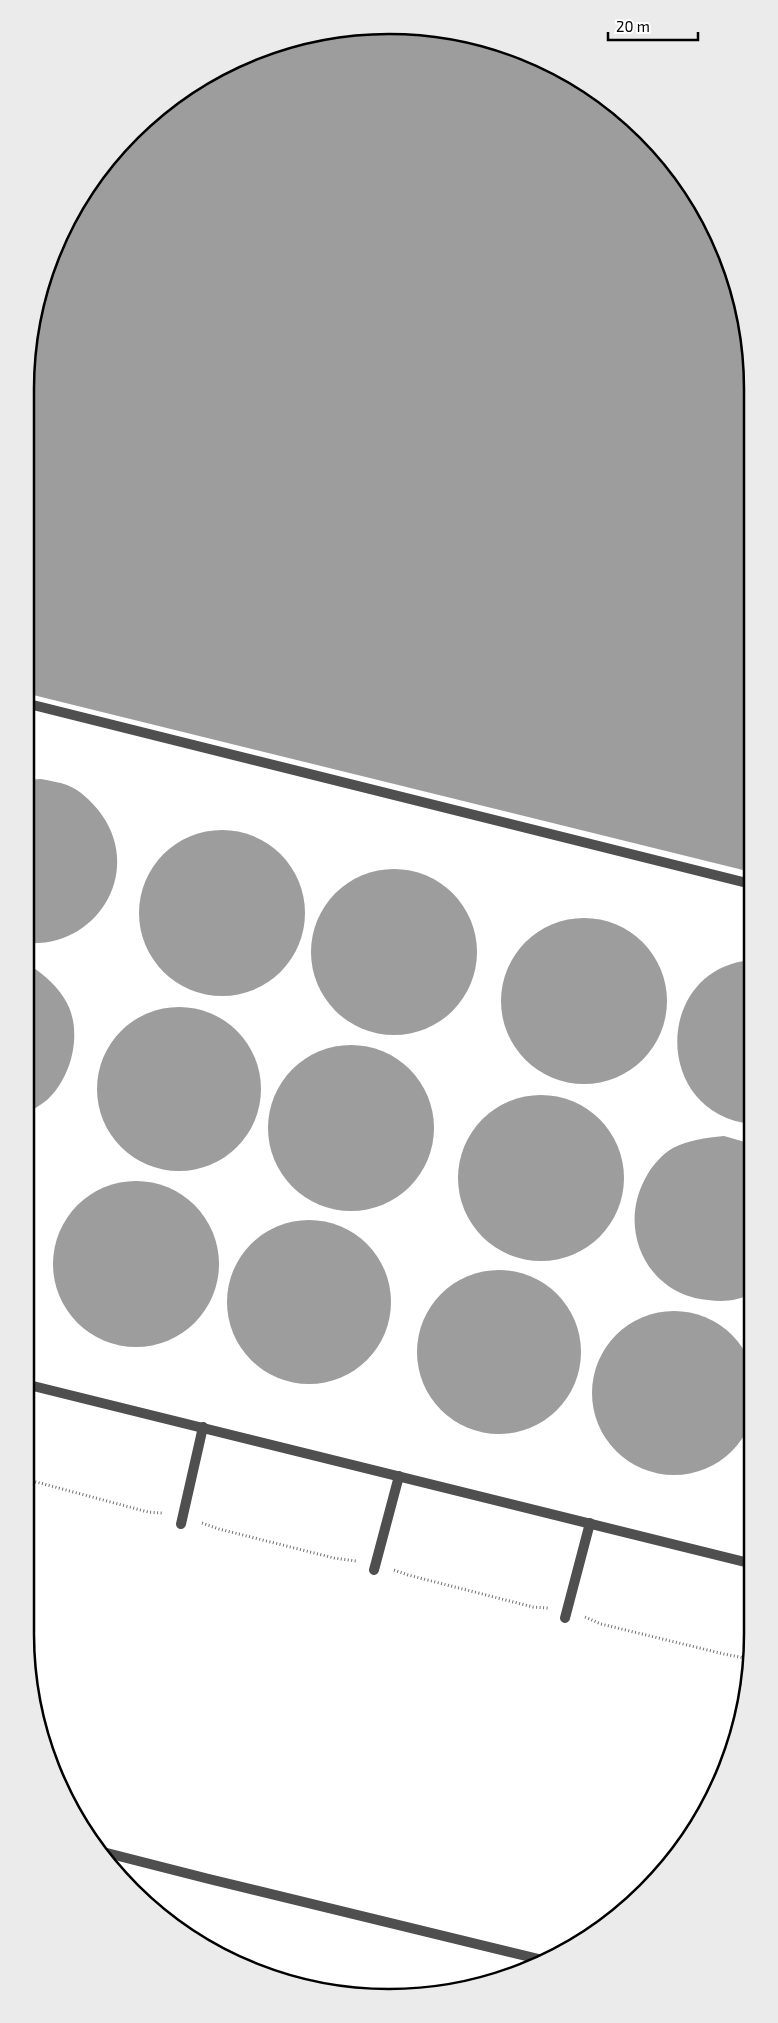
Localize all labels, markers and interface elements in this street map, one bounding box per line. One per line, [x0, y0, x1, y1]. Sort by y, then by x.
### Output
scale bar [608, 10, 698, 42]
text: 20 m [616, 17, 650, 35]

